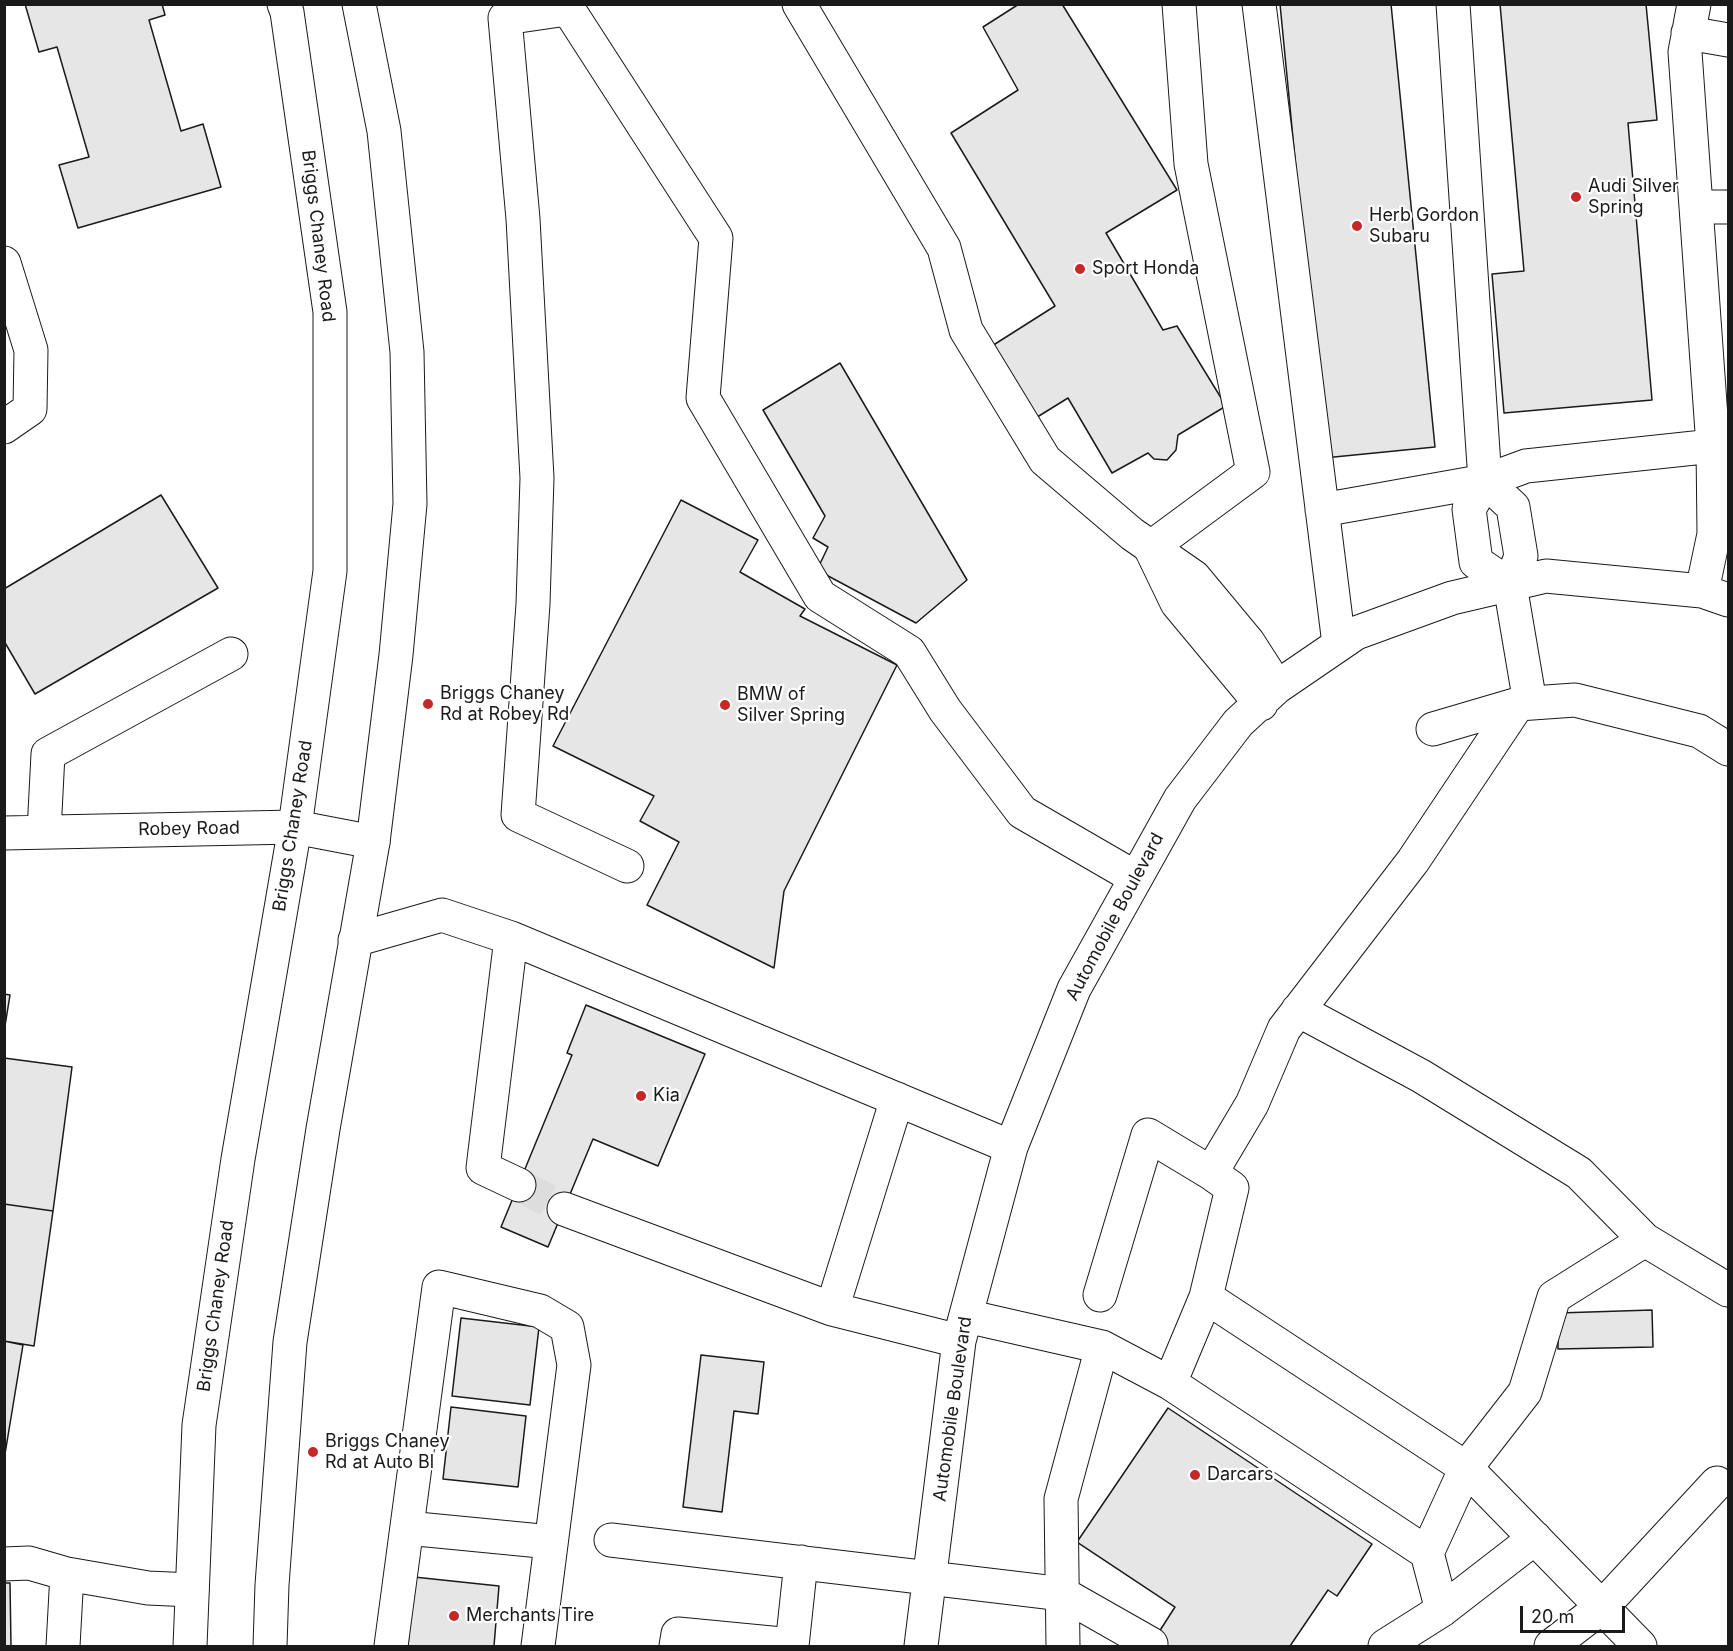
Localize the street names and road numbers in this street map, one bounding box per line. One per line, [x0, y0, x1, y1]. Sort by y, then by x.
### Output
street label: Briggs Chaney Road [297, 149, 339, 323]
street label: Briggs Chaney Road [269, 739, 317, 913]
street label: Robey Road [138, 817, 240, 841]
street label: Automobile Boulevard [1062, 829, 1168, 1005]
street label: Briggs Chaney Road [193, 1219, 239, 1393]
street label: Automobile Boulevard [929, 1315, 977, 1503]

